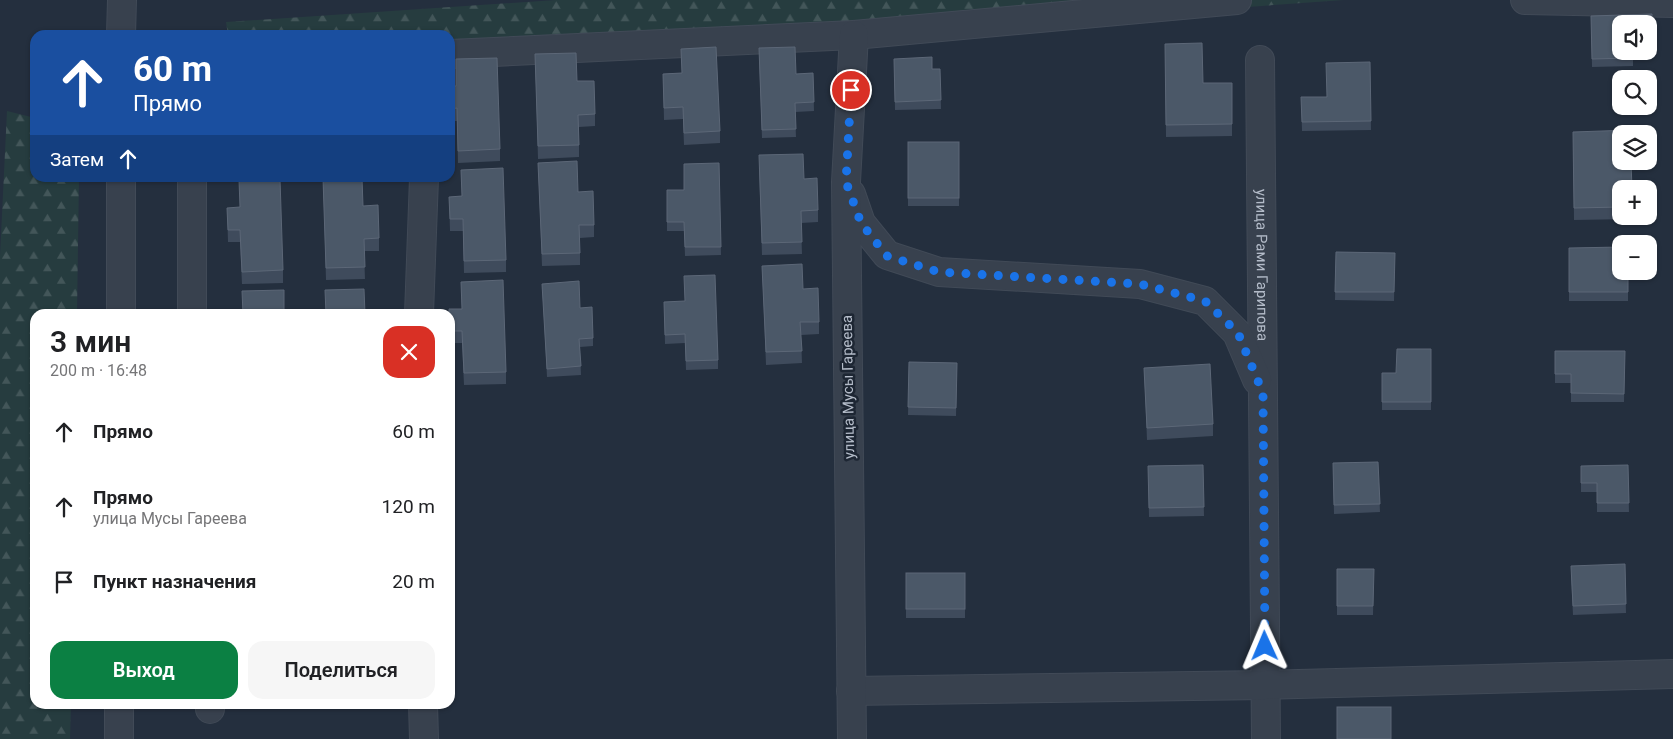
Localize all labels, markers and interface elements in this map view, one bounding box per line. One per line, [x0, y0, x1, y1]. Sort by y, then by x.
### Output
map controls [1612, 15, 1657, 280]
button: sound [1612, 15, 1657, 60]
text: 60 m [133, 49, 212, 90]
icon: ahead [50, 50, 115, 115]
pin [830, 69, 872, 111]
button: search [1612, 70, 1657, 115]
icon: arrive [837, 76, 865, 104]
text: Прямо [133, 91, 202, 116]
button: layers [1612, 125, 1657, 170]
icon: ahead [114, 145, 142, 173]
text: Затем [50, 148, 104, 171]
button: + [1612, 180, 1657, 225]
street label: улица Рами Гарипова [1252, 189, 1271, 341]
button: − [1612, 235, 1657, 280]
street label: улица Мусы Гареева [838, 315, 858, 459]
text: 3 мин [50, 324, 131, 359]
button: close [383, 326, 435, 378]
text: 200 m · 16:48 [50, 361, 147, 380]
icon: ahead [50, 418, 78, 446]
text: Прямо [93, 420, 153, 443]
text: 60 m [392, 420, 435, 443]
text: Прямо [93, 486, 153, 509]
icon: ahead [50, 493, 78, 521]
text: 120 m [382, 495, 435, 518]
text: улица Мусы Гареева [93, 509, 247, 528]
icon: arrive [50, 568, 78, 596]
text: Пункт назначения [93, 570, 256, 593]
text: 20 m [392, 570, 435, 593]
position arrow [1238, 619, 1290, 671]
button: Выход [50, 641, 238, 699]
button: Поделиться [248, 641, 435, 699]

